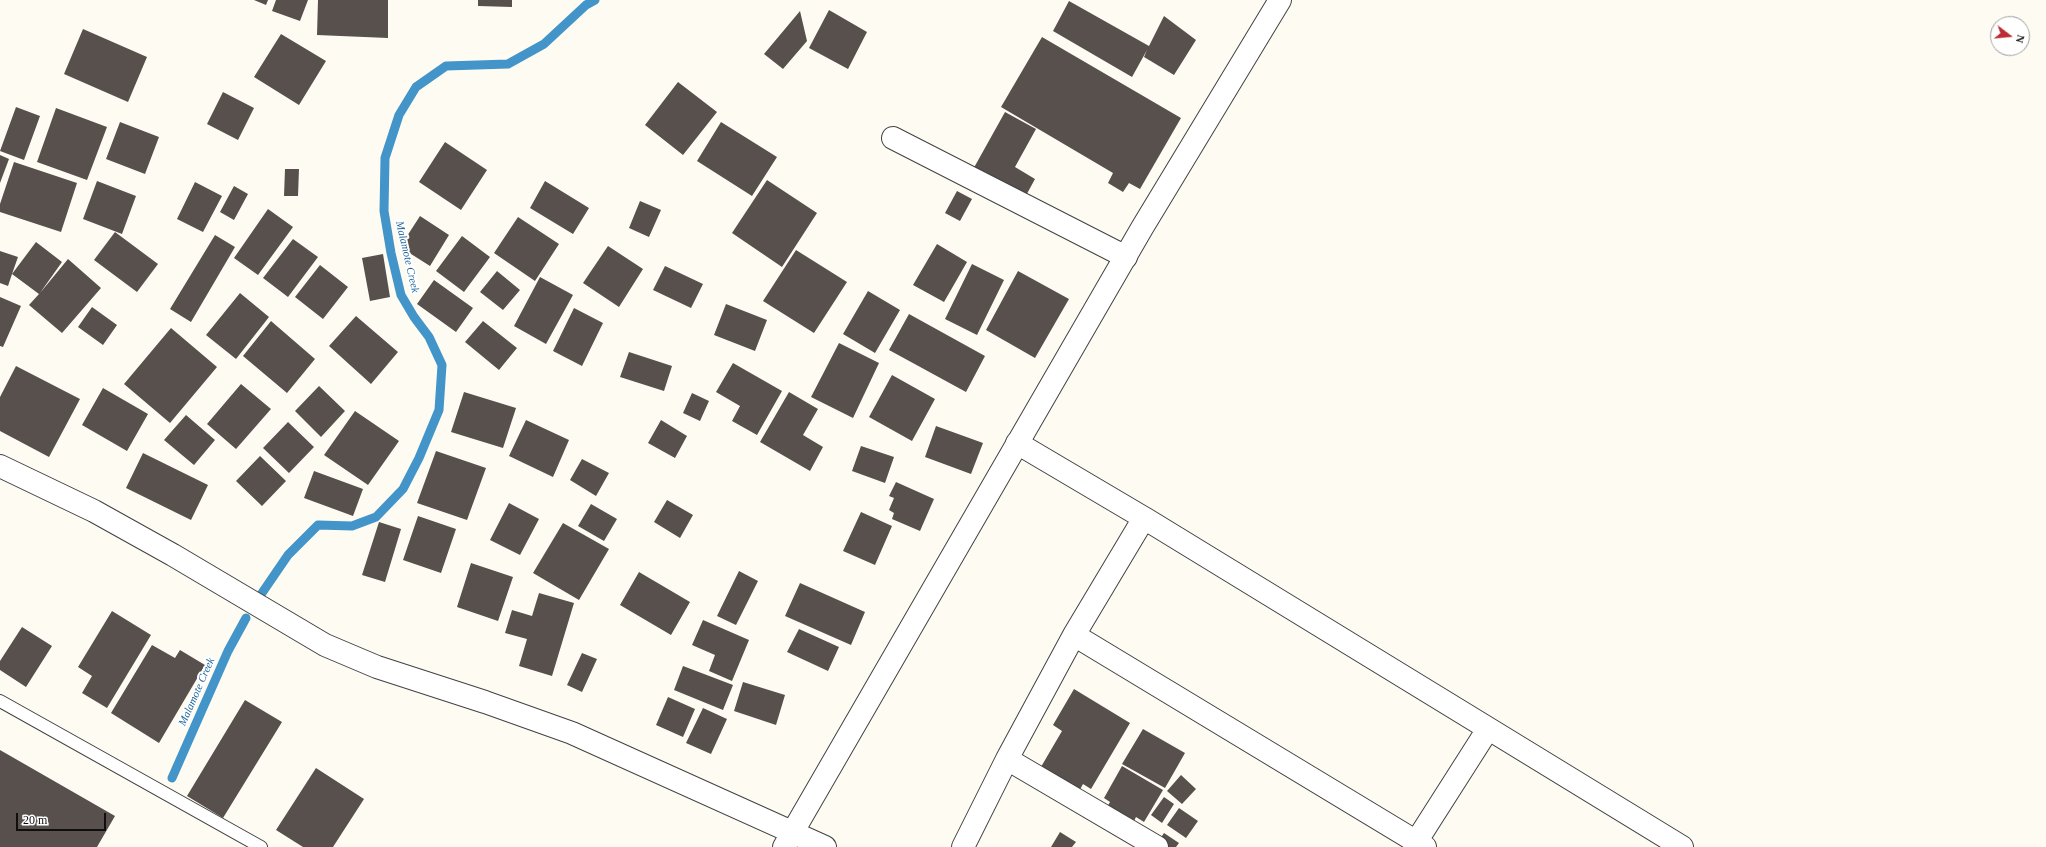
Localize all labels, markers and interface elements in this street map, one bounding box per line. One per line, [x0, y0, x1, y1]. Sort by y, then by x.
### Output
north arrow [1990, 16, 2030, 56]
text: N [2014, 34, 2027, 45]
water label: Malamote Creek [392, 220, 422, 294]
water label: Malamote Creek [176, 656, 218, 728]
scale bar [18, 805, 108, 831]
text: 20 m [23, 813, 47, 827]

